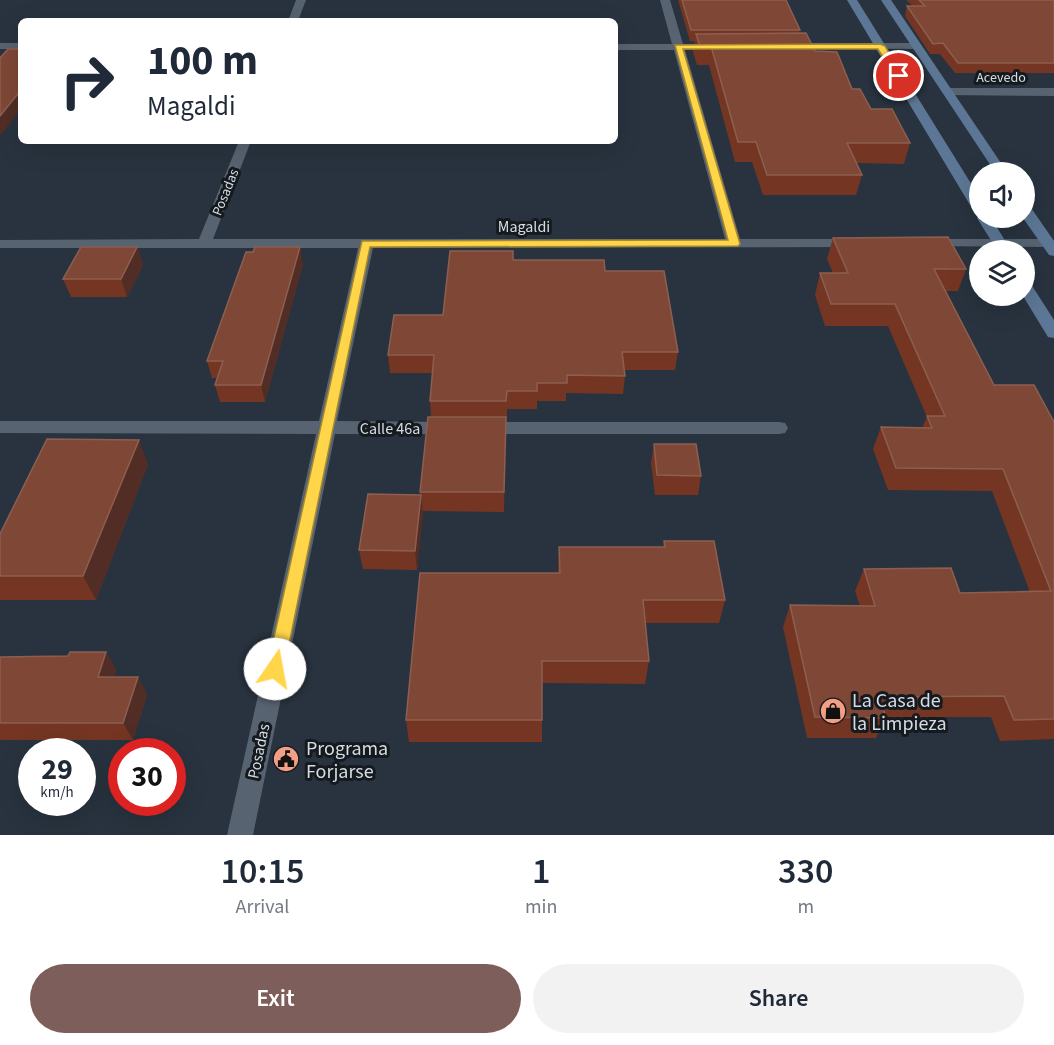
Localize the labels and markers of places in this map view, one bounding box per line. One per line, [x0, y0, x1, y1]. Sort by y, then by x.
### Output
pin [873, 50, 924, 101]
place label: La Casa de la Limpieza [852, 687, 946, 738]
shop icon: La Casa de la Limpieza [818, 696, 848, 726]
place label: Programa Forjarse [306, 735, 388, 786]
public building icon: Programa Forjarse [271, 744, 301, 774]

